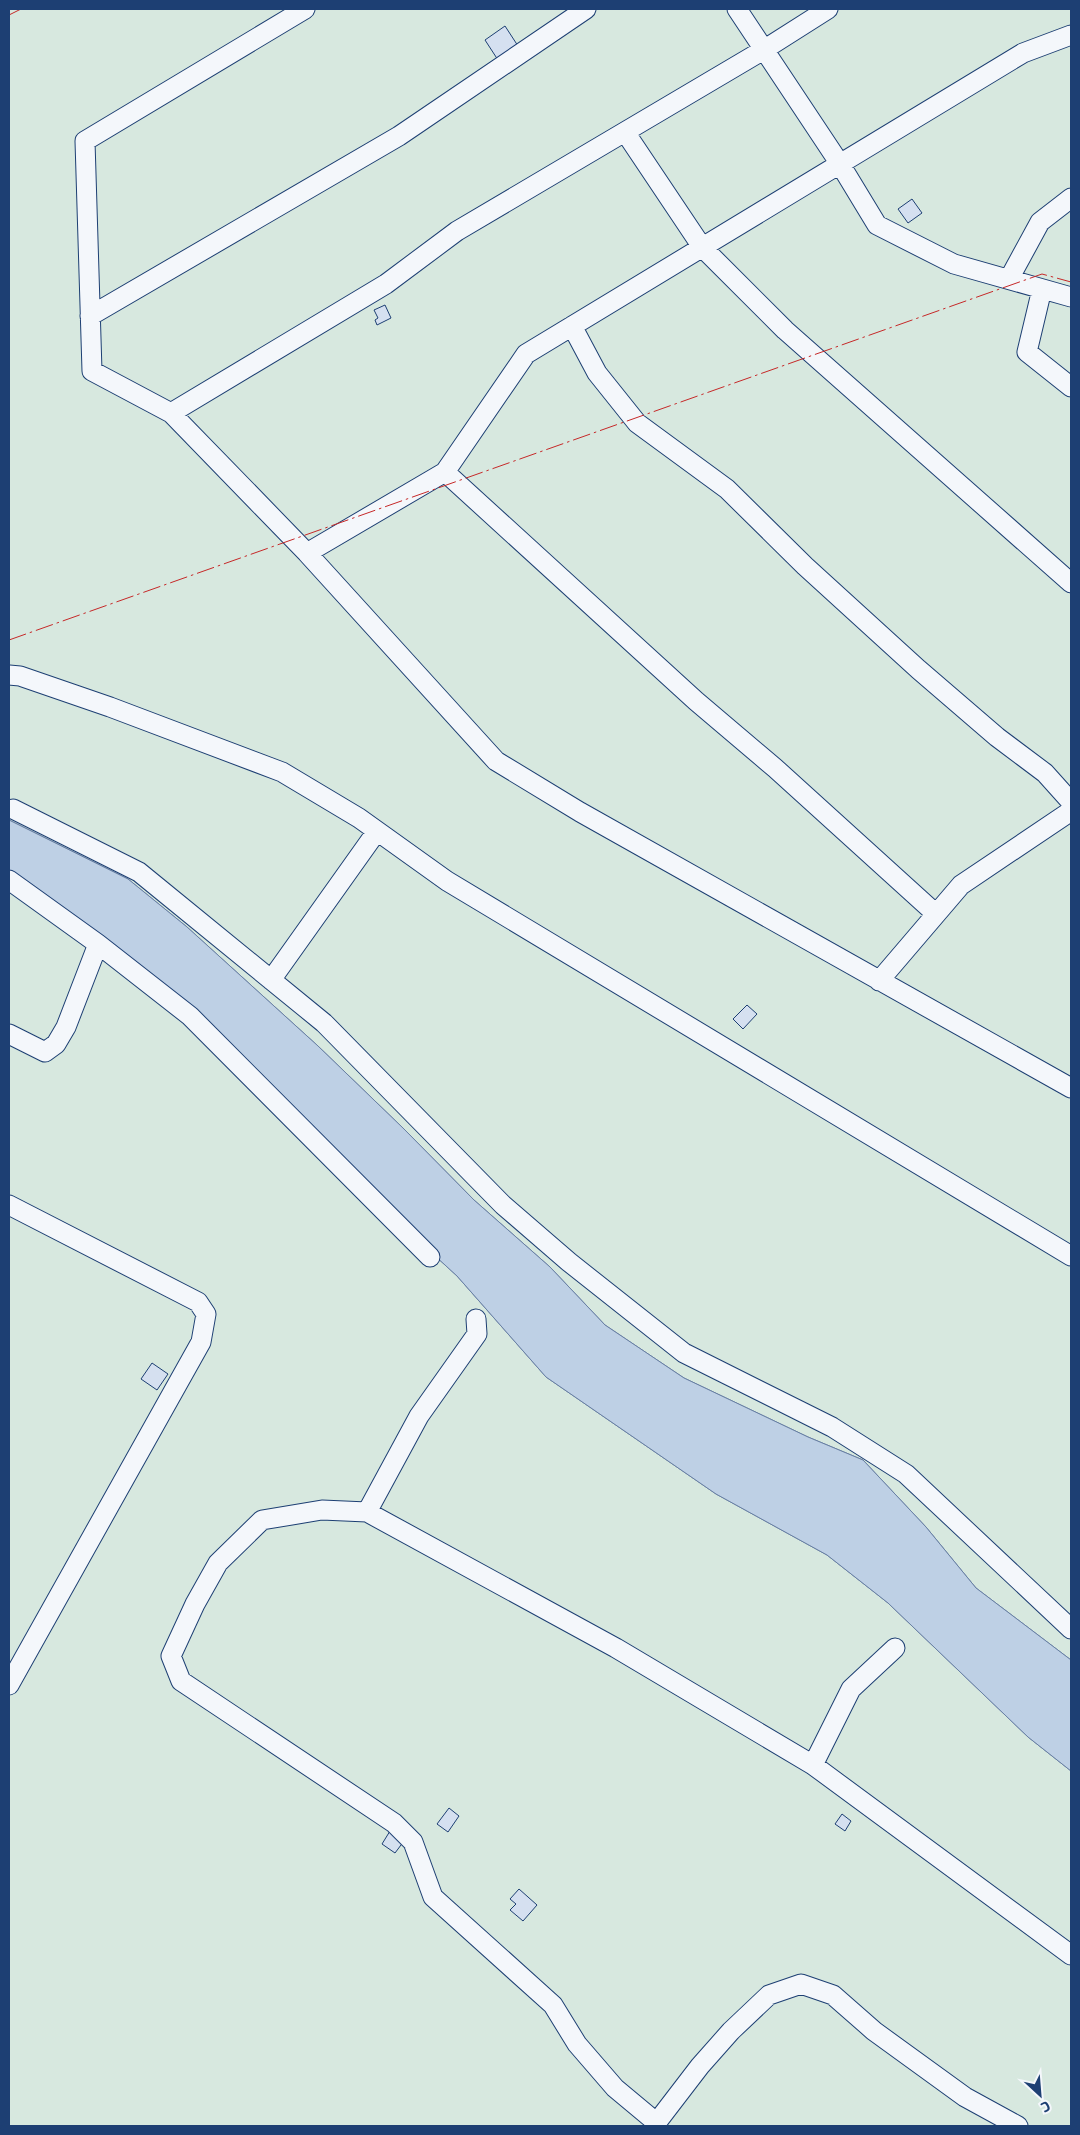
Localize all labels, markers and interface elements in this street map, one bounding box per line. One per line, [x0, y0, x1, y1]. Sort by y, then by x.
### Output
north arrow [1015, 2070, 1065, 2120]
text: С [1038, 2098, 1053, 2117]

